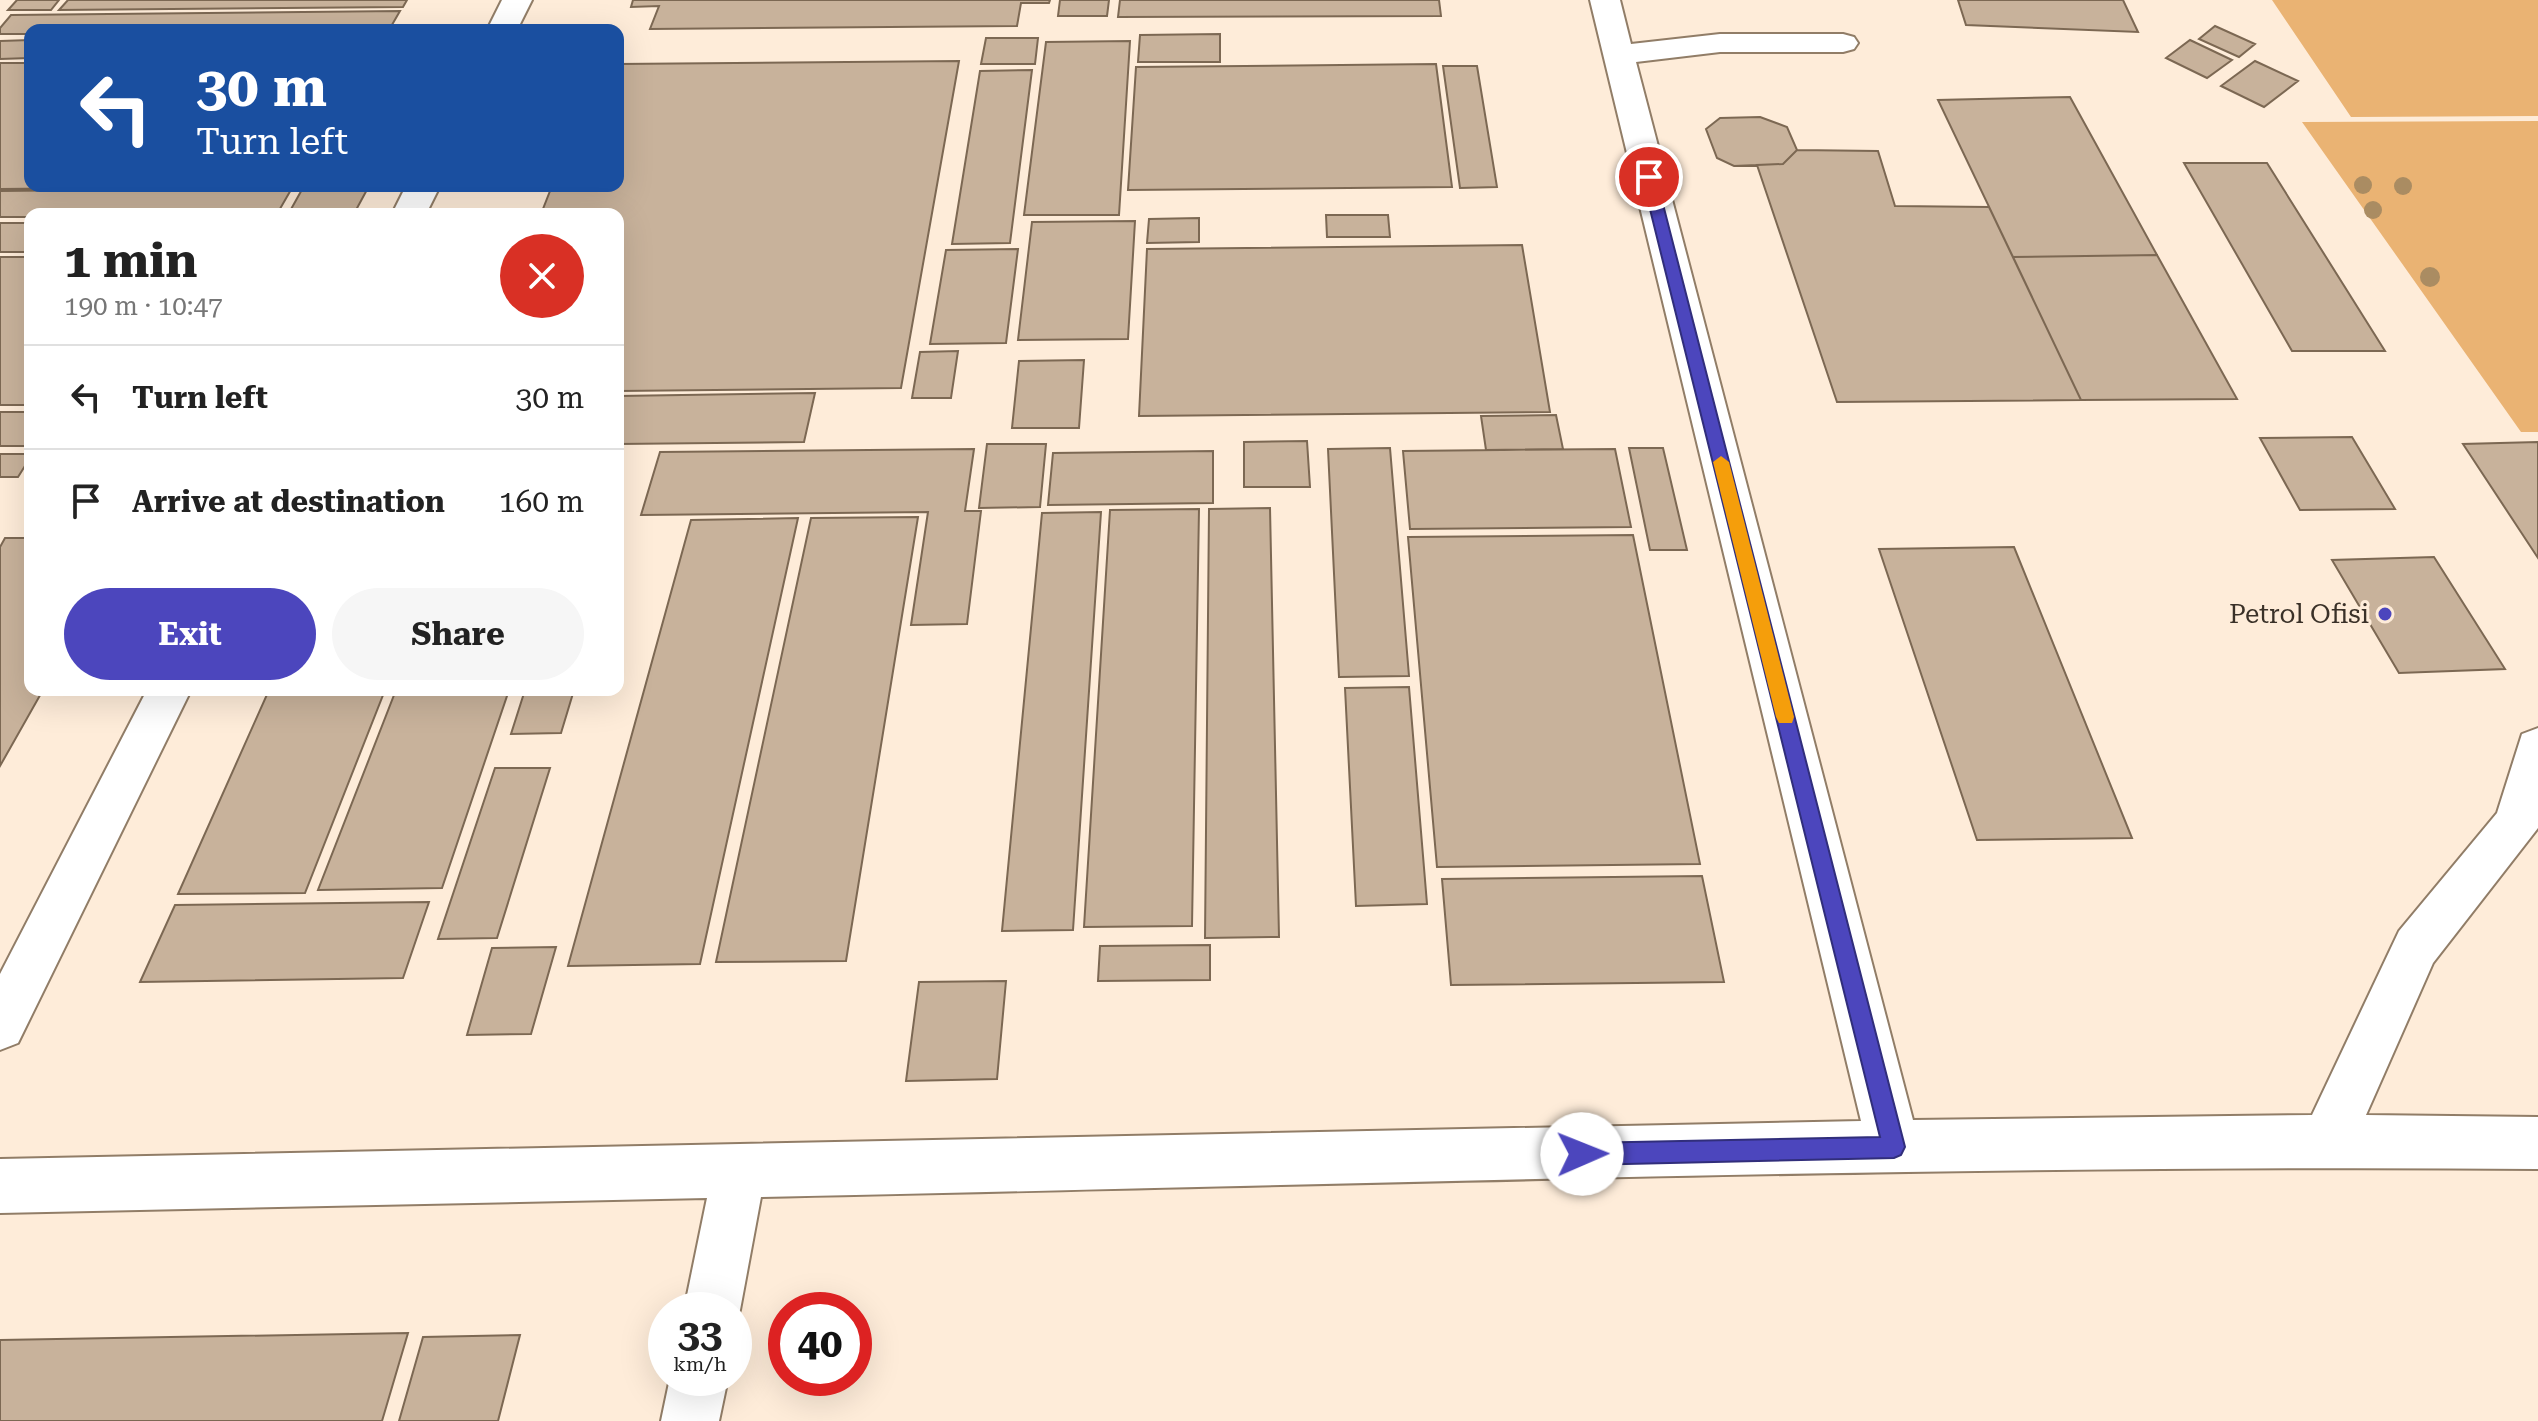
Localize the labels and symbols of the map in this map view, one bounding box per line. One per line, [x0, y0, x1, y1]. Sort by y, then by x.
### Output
pin [1615, 143, 1683, 211]
place label: Petrol Ofisi [2229, 599, 2369, 629]
marker: Petrol Ofisi [2376, 605, 2394, 623]
position arrow [1540, 1112, 1624, 1196]
speed limit sign: 40 [768, 1292, 872, 1396]

